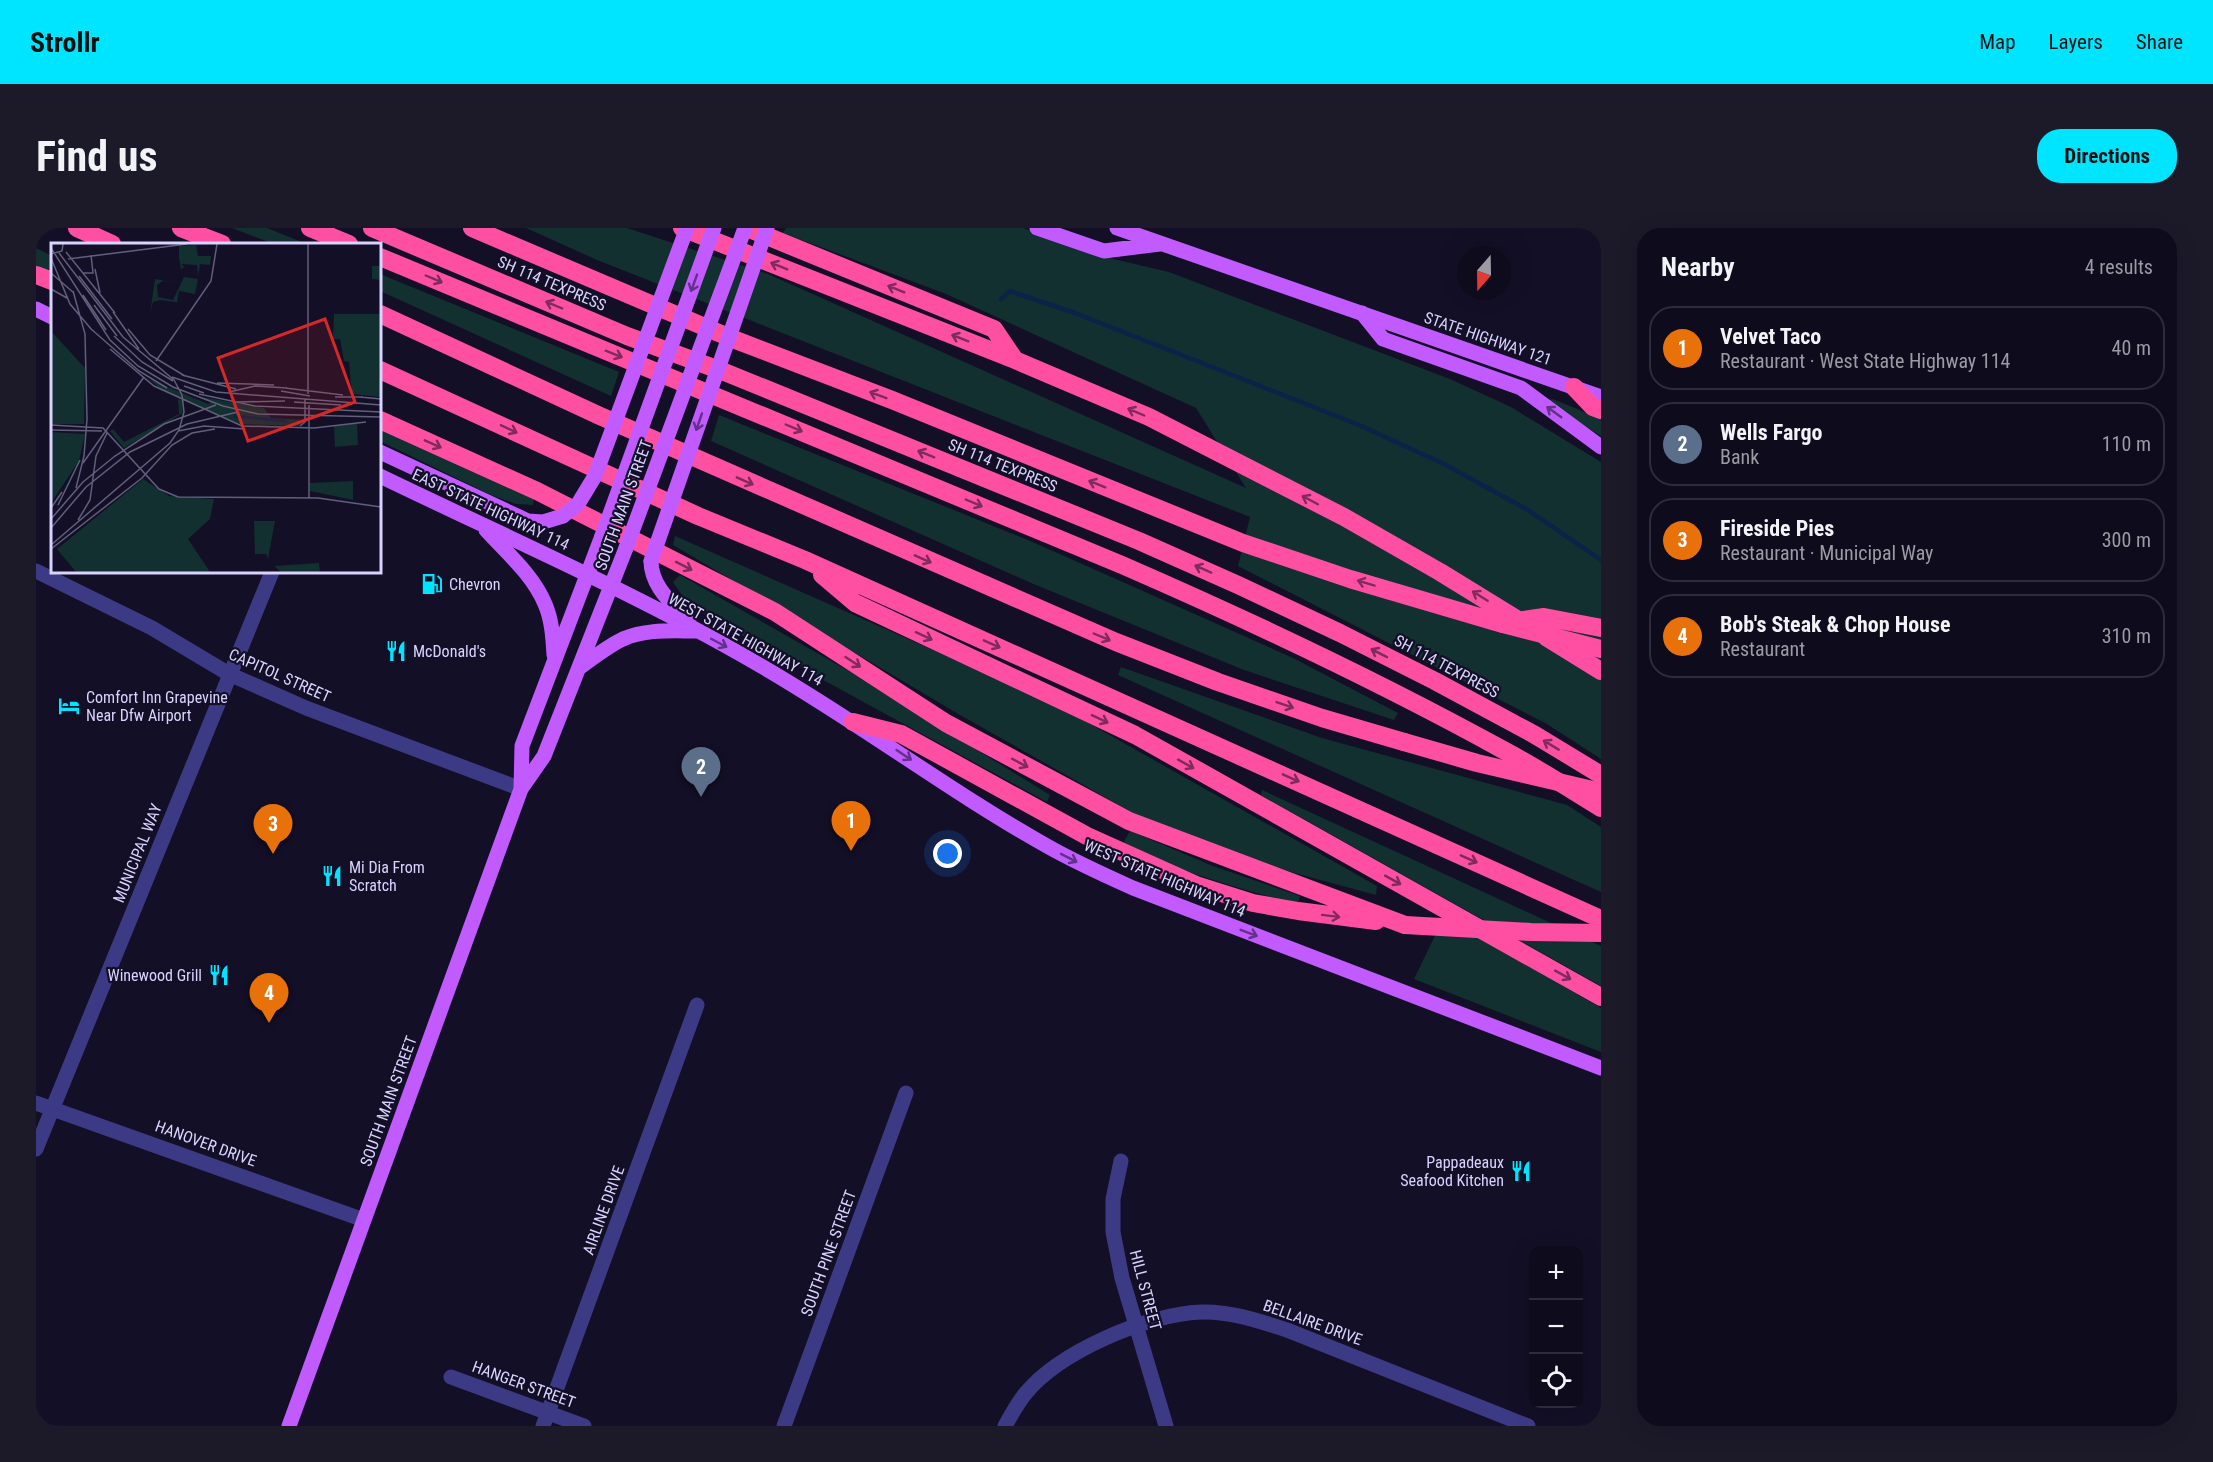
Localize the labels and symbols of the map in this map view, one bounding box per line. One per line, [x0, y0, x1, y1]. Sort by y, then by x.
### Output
inset map [51, 243, 381, 573]
north arrow [1457, 246, 1511, 300]
street label: SH 114 TEXPRESS [495, 252, 609, 315]
one-way arrow [770, 260, 789, 271]
one-way arrow [687, 273, 698, 292]
one-way arrow [424, 274, 442, 285]
one-way arrow [888, 283, 906, 294]
one-way arrow [545, 299, 564, 310]
street label: STATE HIGHWAY 121 [1422, 308, 1554, 369]
one-way arrow [951, 332, 970, 343]
one-way arrow [604, 349, 622, 360]
one-way arrow [869, 388, 887, 399]
one-way arrow [1128, 406, 1146, 417]
one-way arrow [1546, 406, 1562, 419]
one-way arrow [692, 412, 703, 431]
one-way arrow [500, 424, 518, 436]
one-way arrow [785, 424, 803, 435]
street label: SH 114 TEXPRESS [945, 435, 1060, 496]
street label: SOUTH MAIN STREET [591, 437, 656, 573]
one-way arrow [423, 439, 441, 451]
one-way arrow [917, 448, 936, 459]
street label: EAST STATE HIGHWAY 114 [409, 465, 572, 554]
one-way arrow [735, 475, 753, 487]
one-way arrow [1088, 478, 1107, 489]
one-way arrow [1302, 494, 1319, 506]
one-way arrow [964, 498, 983, 509]
one-way arrow [914, 554, 932, 565]
one-way arrow [675, 560, 693, 572]
one-way arrow [1194, 563, 1213, 574]
fuel station icon: Chevron [420, 572, 444, 596]
place label: Chevron [449, 575, 501, 594]
one-way arrow [1357, 577, 1376, 588]
street label: WEST STATE HIGHWAY 114 [665, 589, 826, 690]
one-way arrow [1472, 590, 1489, 602]
one-way arrow [915, 630, 933, 642]
street label: SH 114 TEXPRESS [1391, 631, 1502, 702]
one-way arrow [1093, 632, 1111, 643]
one-way arrow [710, 638, 728, 649]
restaurant icon: McDonald's [384, 639, 408, 663]
one-way arrow [983, 640, 1001, 651]
place label: McDonald's [413, 642, 486, 661]
street label: CAPITOL STREET [226, 645, 334, 706]
one-way arrow [1371, 647, 1388, 659]
one-way arrow [844, 656, 861, 668]
place label: Comfort Inn Grapevine Near Dfw Airport [86, 688, 228, 725]
hotel icon: Comfort Inn Grapevine Near Dfw Airport [57, 694, 81, 718]
one-way arrow [1275, 701, 1294, 712]
one-way arrow [1091, 713, 1109, 725]
one-way arrow [1543, 738, 1560, 750]
pin: 2 [682, 748, 720, 797]
one-way arrow [895, 749, 911, 761]
one-way arrow [1011, 757, 1028, 769]
one-way arrow [1177, 758, 1194, 770]
one-way arrow [1282, 773, 1300, 785]
street label: MUNICIPAL WAY [109, 800, 166, 905]
pin: 1 [832, 802, 870, 851]
pin: 3 [254, 804, 292, 854]
street label: WEST STATE HIGHWAY 114 [1081, 836, 1249, 921]
your location [933, 839, 962, 868]
one-way arrow [1060, 853, 1078, 864]
one-way arrow [1460, 853, 1478, 865]
place label: Mi Dia From Scratch [349, 858, 425, 895]
restaurant icon: Mi Dia From Scratch [320, 864, 344, 888]
one-way arrow [1383, 875, 1401, 886]
one-way arrow [1321, 910, 1341, 921]
one-way arrow [1239, 928, 1258, 939]
restaurant icon: Winewood Grill [207, 963, 231, 987]
place label: Winewood Grill [107, 966, 202, 985]
one-way arrow [1554, 970, 1571, 982]
pin: 4 [250, 974, 288, 1023]
street label: SOUTH MAIN STREET [356, 1033, 421, 1169]
street label: HANOVER DRIVE [153, 1116, 259, 1171]
place label: Pappadeaux Seafood Kitchen [1400, 1153, 1504, 1190]
restaurant icon: Pappadeaux Seafood Kitchen [1509, 1159, 1533, 1183]
street label: AIRLINE DRIVE [579, 1163, 628, 1257]
street label: SOUTH PINE STREET [797, 1188, 860, 1319]
street label: HILL STREET [1126, 1248, 1165, 1332]
street label: BELLAIRE DRIVE [1261, 1296, 1365, 1349]
street label: HANGER STREET [470, 1357, 578, 1412]

